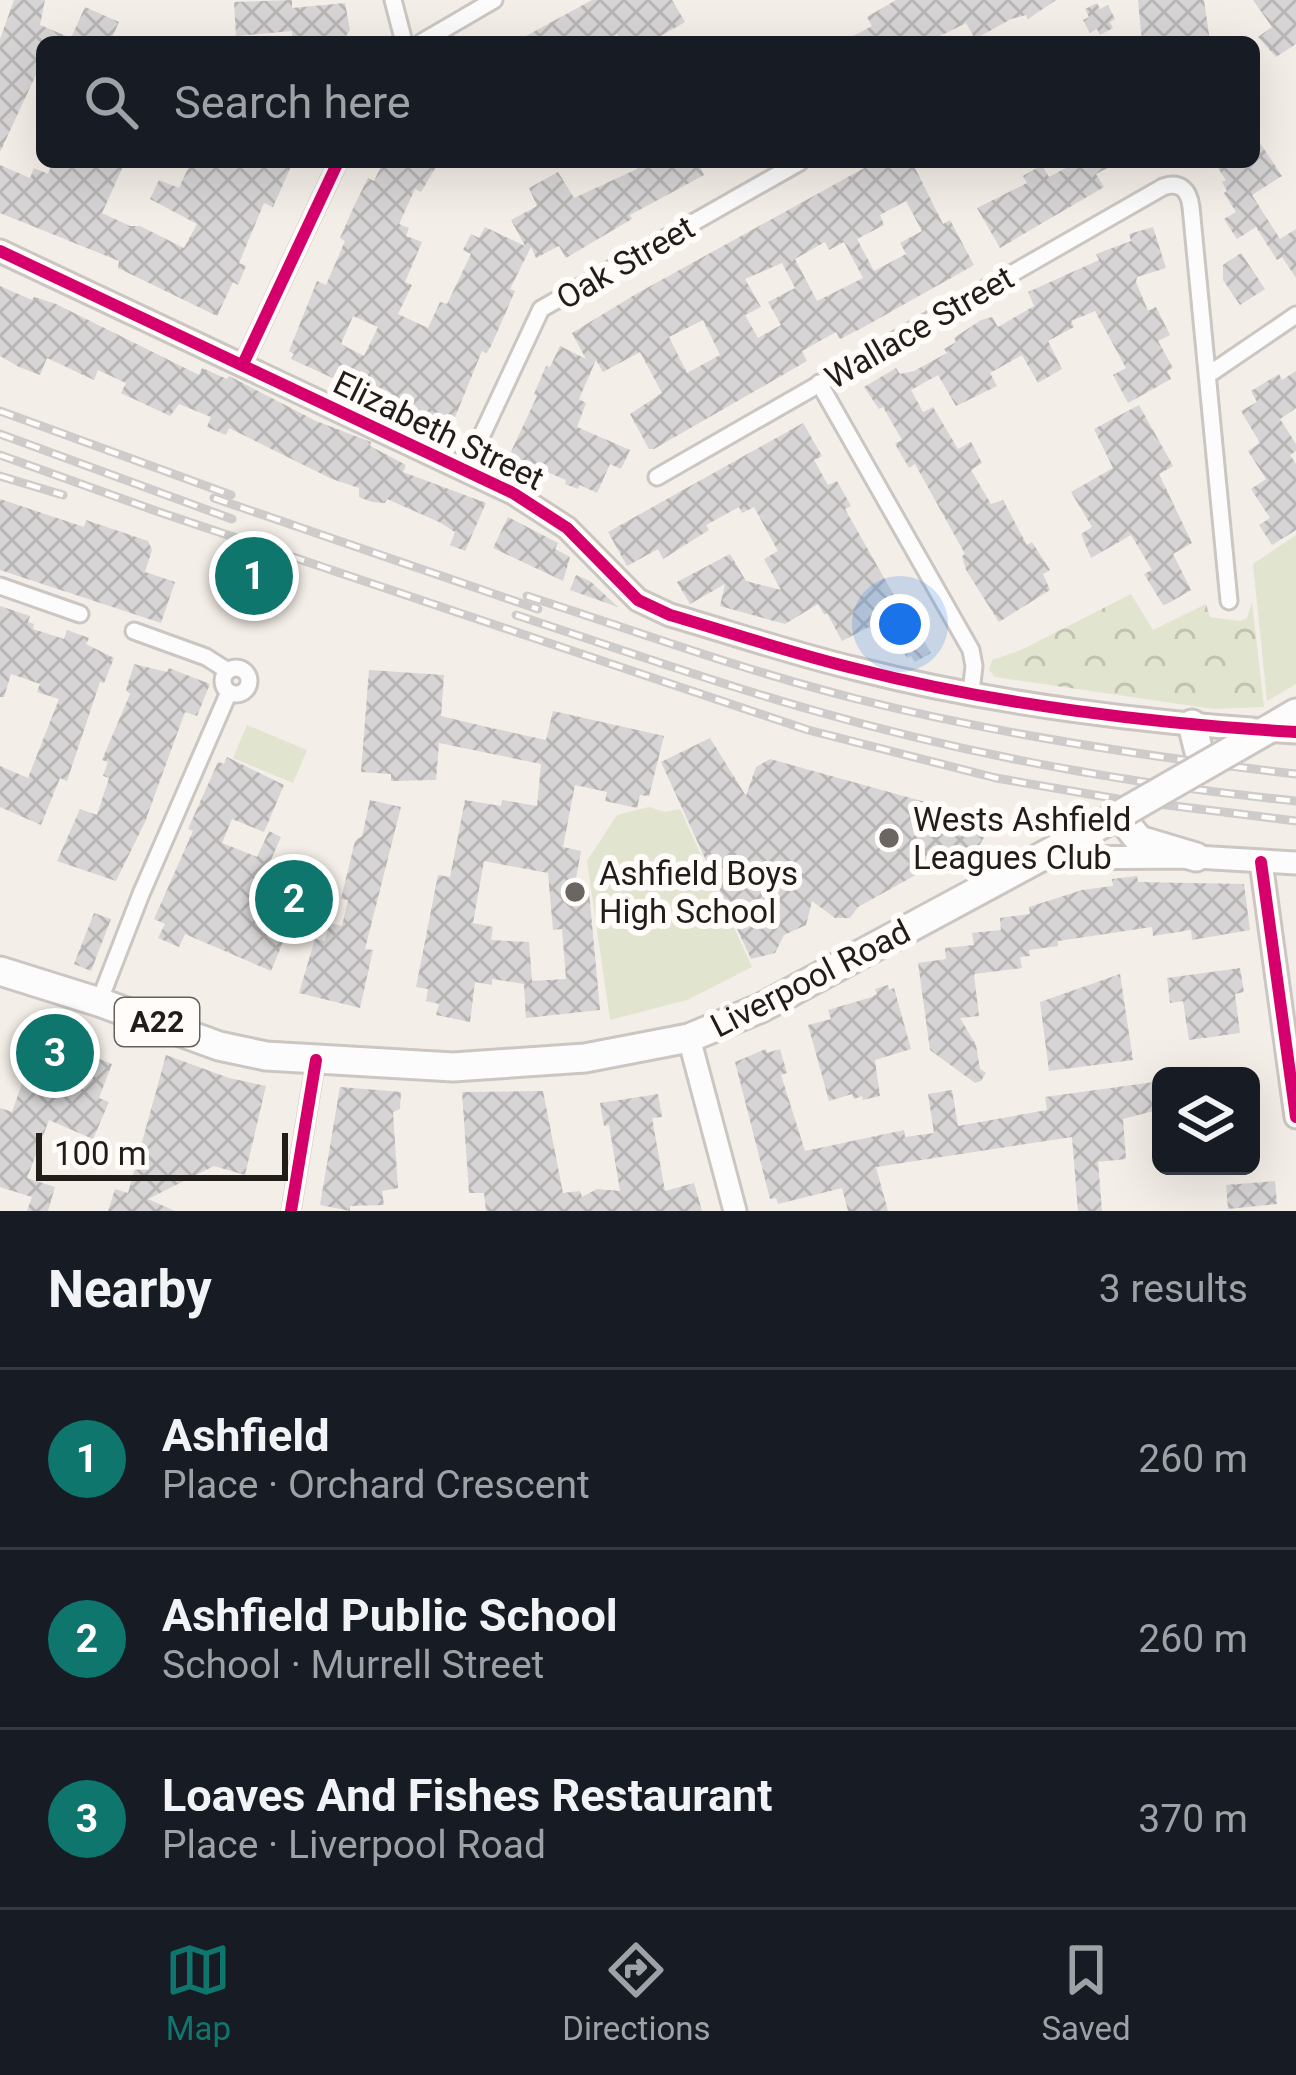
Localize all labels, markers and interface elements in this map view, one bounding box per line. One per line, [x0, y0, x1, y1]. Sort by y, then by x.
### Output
search box [36, 36, 1260, 168]
icon: search [78, 69, 144, 135]
text: Search here [174, 76, 411, 129]
street label: Oak Street [549, 207, 701, 317]
street label: Wallace Street [818, 258, 1020, 397]
street label: Elizabeth Street [327, 363, 550, 498]
pin: 1 [215, 531, 293, 621]
your location [870, 594, 930, 654]
place label: Wests Ashfield Leagues Club [913, 800, 1131, 877]
marker: Wests Ashfield Leagues Club [876, 825, 902, 851]
pin: 2 [255, 854, 333, 944]
place label: Ashfield Boys High School [599, 854, 798, 931]
marker: Ashfield Boys High School [562, 879, 588, 905]
street label: Liverpool Road [704, 912, 916, 1045]
road number: A22 [115, 998, 199, 1046]
pin: 3 [16, 1008, 94, 1098]
map controls [1152, 1067, 1260, 1175]
button: layers [1152, 1067, 1260, 1175]
scale bar [36, 1127, 288, 1180]
text: 100 m [54, 1134, 147, 1173]
text: Nearby [48, 1260, 212, 1319]
text: 3 results [1099, 1266, 1248, 1312]
text: Ashfield [162, 1409, 330, 1462]
text: 1 [76, 1436, 98, 1482]
text: 260 m [1138, 1436, 1248, 1482]
text: Place · Orchard Crescent [162, 1462, 590, 1508]
text: Ashfield Public School [162, 1589, 618, 1642]
text: 2 [76, 1616, 98, 1662]
text: 260 m [1138, 1616, 1248, 1662]
text: School · Murrell Street [162, 1642, 544, 1688]
text: Loaves And Fishes Restaurant [162, 1769, 772, 1822]
text: 3 [76, 1796, 98, 1842]
text: 370 m [1138, 1796, 1248, 1842]
text: Place · Liverpool Road [162, 1822, 546, 1868]
tab: Map [165, 1937, 231, 2048]
tab: Directions [562, 1937, 711, 2048]
tab: Saved [1041, 1937, 1131, 2048]

